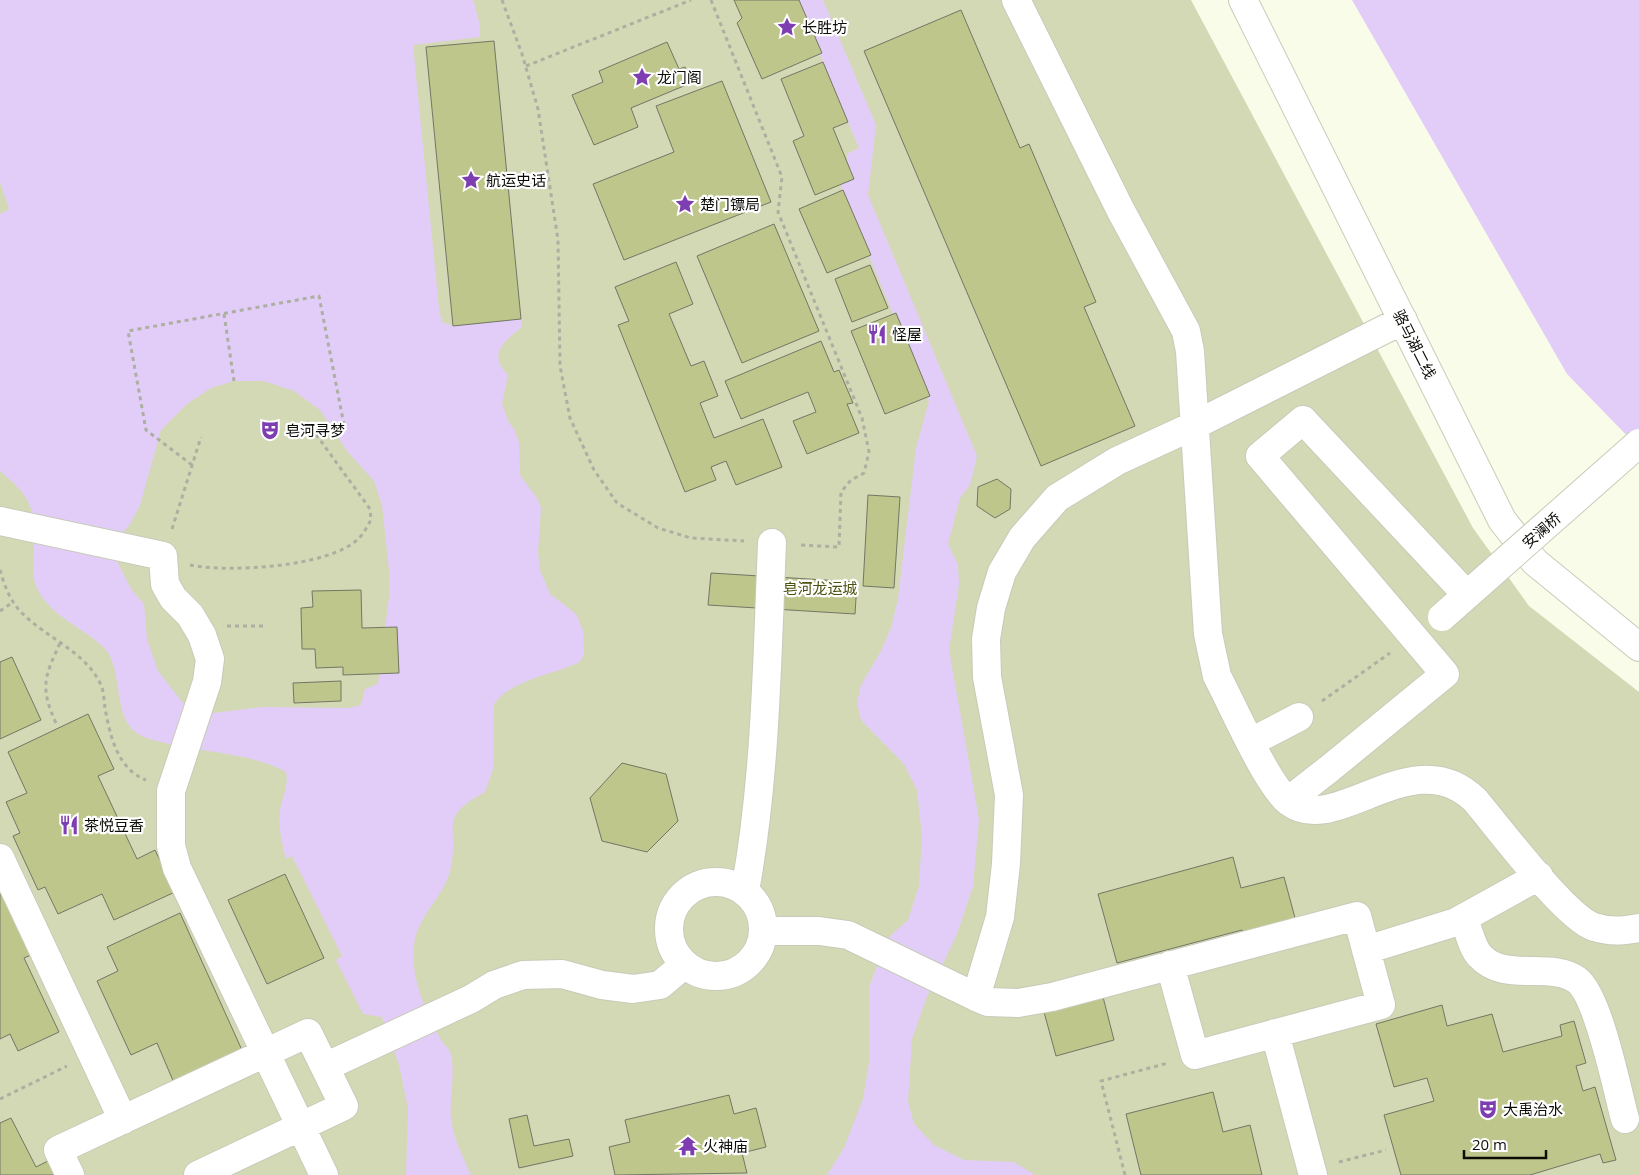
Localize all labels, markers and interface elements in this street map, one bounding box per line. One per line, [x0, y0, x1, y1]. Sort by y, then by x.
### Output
place icon: 长胜坊 [776, 16, 798, 38]
place label: 长胜坊 [802, 17, 847, 37]
place icon: 龙门阁 [631, 66, 653, 88]
place label: 龙门阁 [657, 67, 702, 87]
place icon: 航运史话 [460, 169, 482, 191]
place label: 航运史话 [486, 170, 546, 190]
place icon: 楚门镖局 [674, 193, 696, 215]
place label: 楚门镖局 [700, 194, 760, 214]
street label: 骆马湖二线 [1389, 306, 1441, 382]
restaurant icon: 怪屋 [866, 323, 888, 345]
place label: 怪屋 [892, 324, 922, 344]
theatre icon: 皂河寻梦 [259, 419, 281, 441]
place label: 皂河寻梦 [285, 420, 345, 440]
street label: 安澜桥 [1517, 508, 1565, 552]
park label: 皂河龙运城 [782, 578, 858, 598]
restaurant icon: 茶悦豆香 [58, 814, 80, 836]
place label: 茶悦豆香 [84, 815, 144, 835]
theatre icon: 大禹治水 [1477, 1098, 1499, 1120]
place label: 大禹治水 [1503, 1099, 1563, 1119]
scale bar [1464, 1128, 1546, 1160]
text: 20 m [1472, 1134, 1507, 1154]
temple icon: 火神庙 [677, 1135, 699, 1157]
place label: 火神庙 [703, 1136, 748, 1156]

